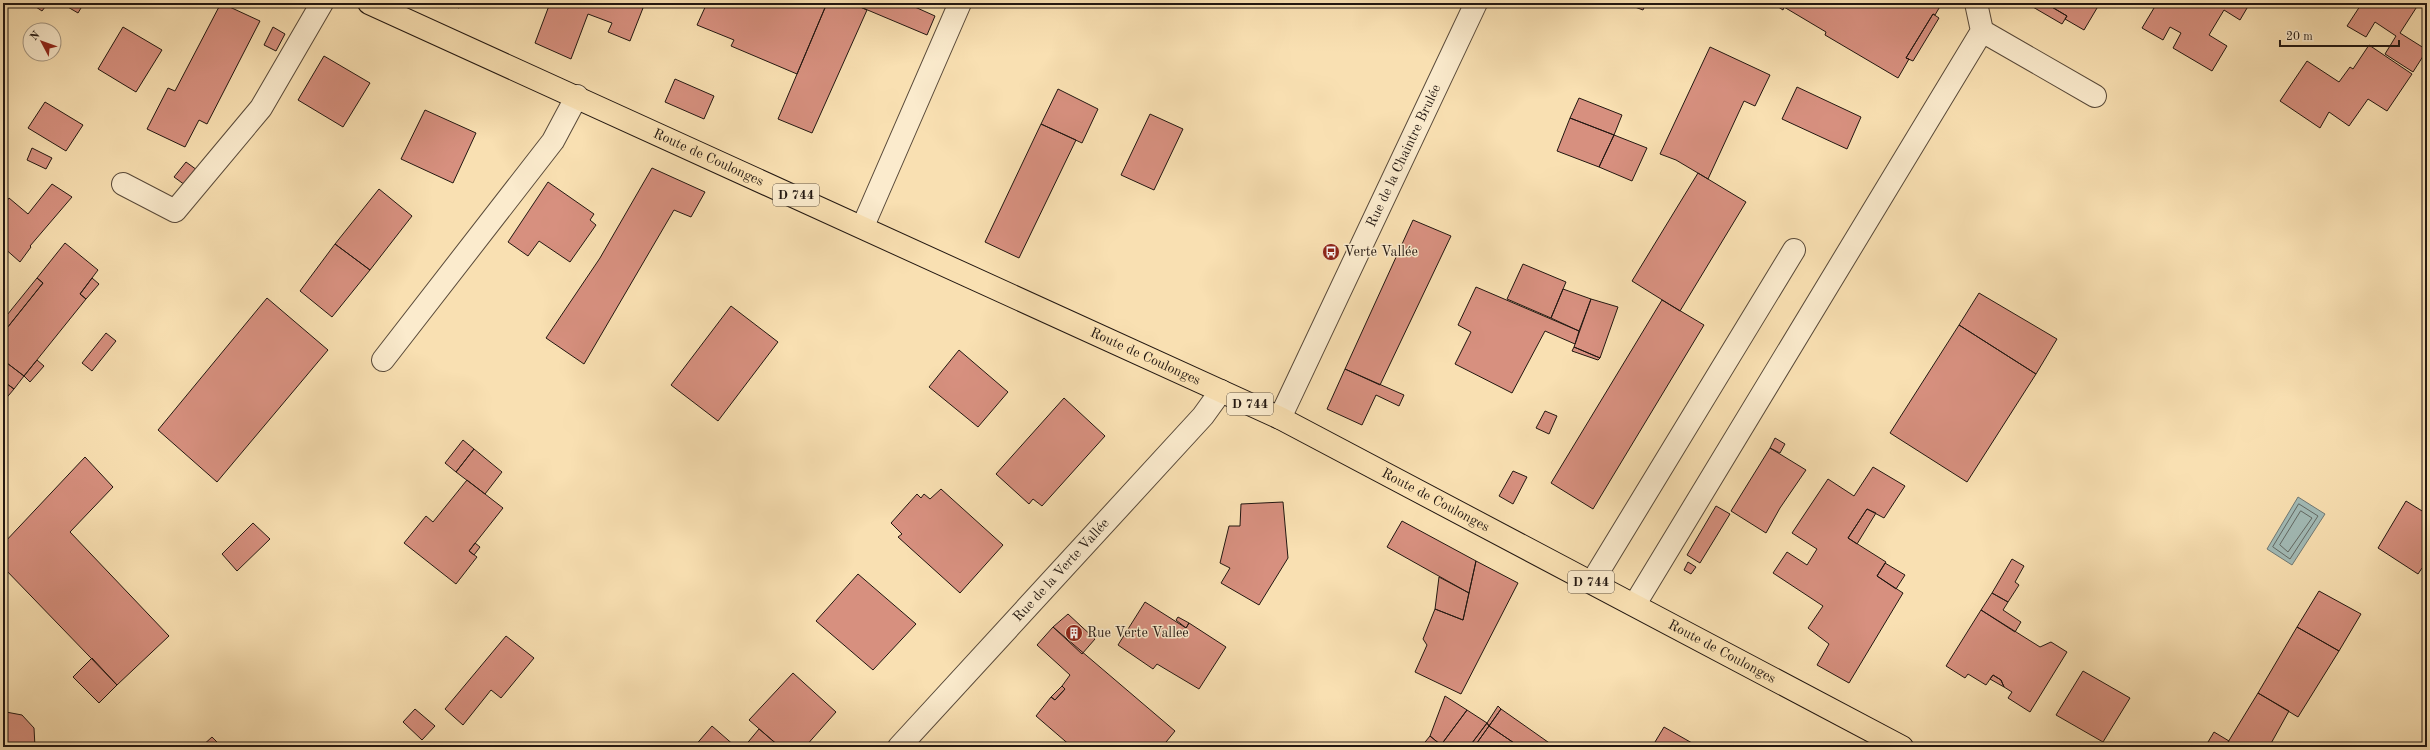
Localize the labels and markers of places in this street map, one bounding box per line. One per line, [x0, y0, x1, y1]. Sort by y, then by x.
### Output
bus stop icon: Verte Vallée [1321, 242, 1341, 262]
place label: Verte Vallée [1344, 245, 1418, 259]
building icon: Rue Verte Vallee [1064, 623, 1084, 643]
place label: Rue Verte Vallee [1087, 626, 1189, 640]

